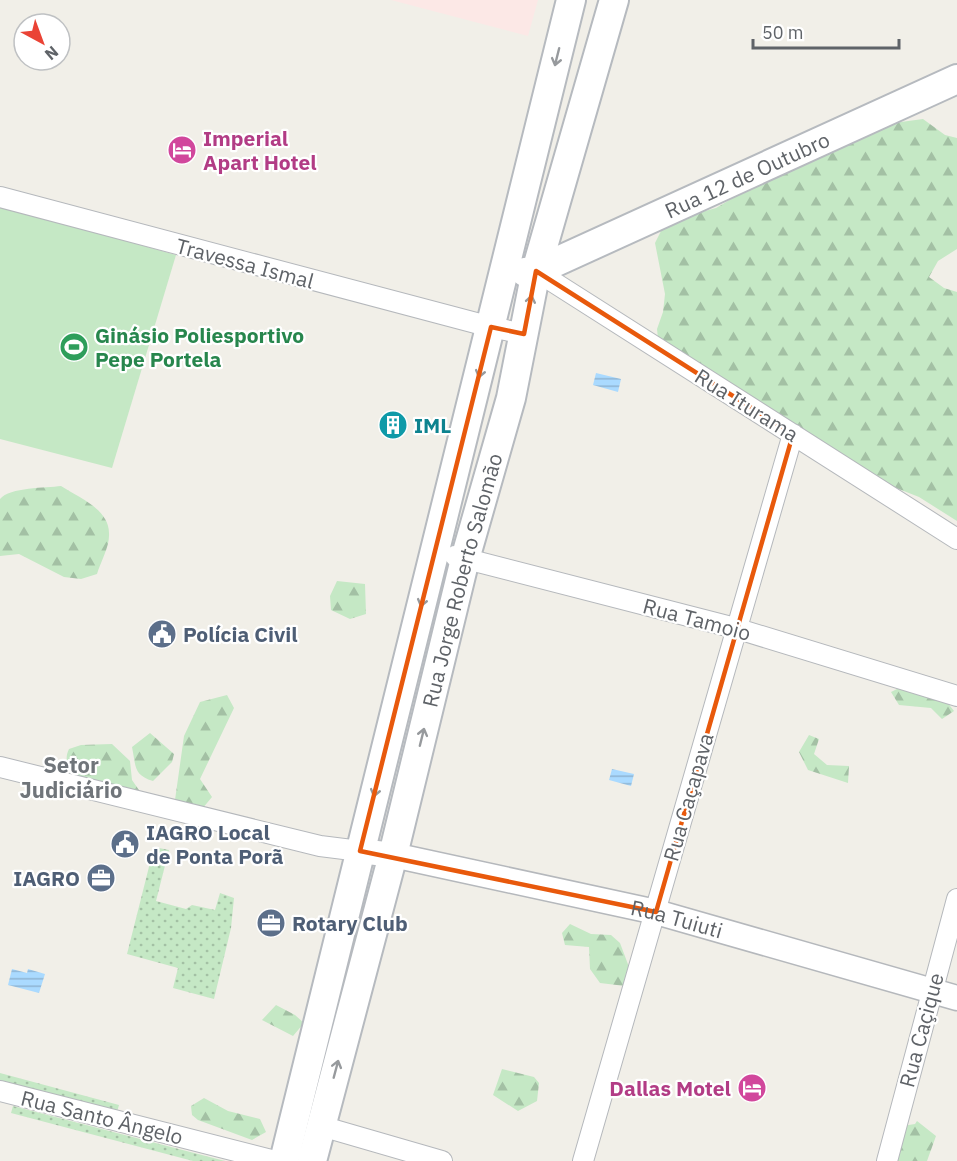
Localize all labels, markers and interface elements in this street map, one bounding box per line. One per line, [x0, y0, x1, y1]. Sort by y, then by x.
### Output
north arrow [12, 12, 72, 72]
scale bar [753, 12, 898, 50]
text: 50 m [762, 21, 804, 44]
text: N [41, 42, 63, 65]
one-way arrow [551, 47, 563, 66]
place label: Imperial Apart Hotel [203, 124, 317, 176]
street label: Rua 12 de Outubro [660, 125, 834, 224]
hotel icon: Imperial Apart Hotel [166, 134, 198, 166]
street label: Travessa Ismal [173, 231, 317, 295]
one-way arrow [525, 294, 536, 314]
place label: Ginásio Poliesportivo Pepe Portela [95, 321, 304, 373]
sports icon: Ginásio Poliesportivo Pepe Portela [58, 331, 90, 363]
one-way arrow [474, 359, 486, 378]
street label: Rua Iturama [690, 362, 804, 448]
building icon: IML [377, 409, 409, 441]
place label: IML [414, 411, 451, 439]
street label: Rua Jorge Roberto Salomão [415, 450, 509, 710]
one-way arrow [416, 589, 428, 608]
street label: Rua Tamoio [640, 591, 754, 647]
public building icon: Polícia Civil [146, 618, 178, 650]
place label: Polícia Civil [183, 620, 298, 648]
one-way arrow [416, 728, 428, 747]
street label: Rua Caçapava [656, 730, 720, 864]
district label: Setor Judiciário [20, 750, 122, 804]
one-way arrow [369, 778, 381, 797]
place label: IAGRO Local de Ponta Porã [146, 818, 284, 870]
public building icon: IAGRO Local de Ponta Porã [109, 828, 141, 860]
office icon: IAGRO [85, 862, 117, 894]
place label: IAGRO [13, 864, 80, 892]
street label: Rua Tuiuti [628, 893, 726, 944]
office icon: Rotary Club [255, 907, 287, 939]
place label: Rotary Club [292, 909, 408, 937]
street label: Rua Caçique [892, 970, 950, 1090]
one-way arrow [331, 1060, 342, 1079]
hotel icon: Dallas Motel [736, 1072, 768, 1104]
place label: Dallas Motel [609, 1074, 731, 1102]
street label: Rua Santo Ângelo [18, 1083, 186, 1151]

